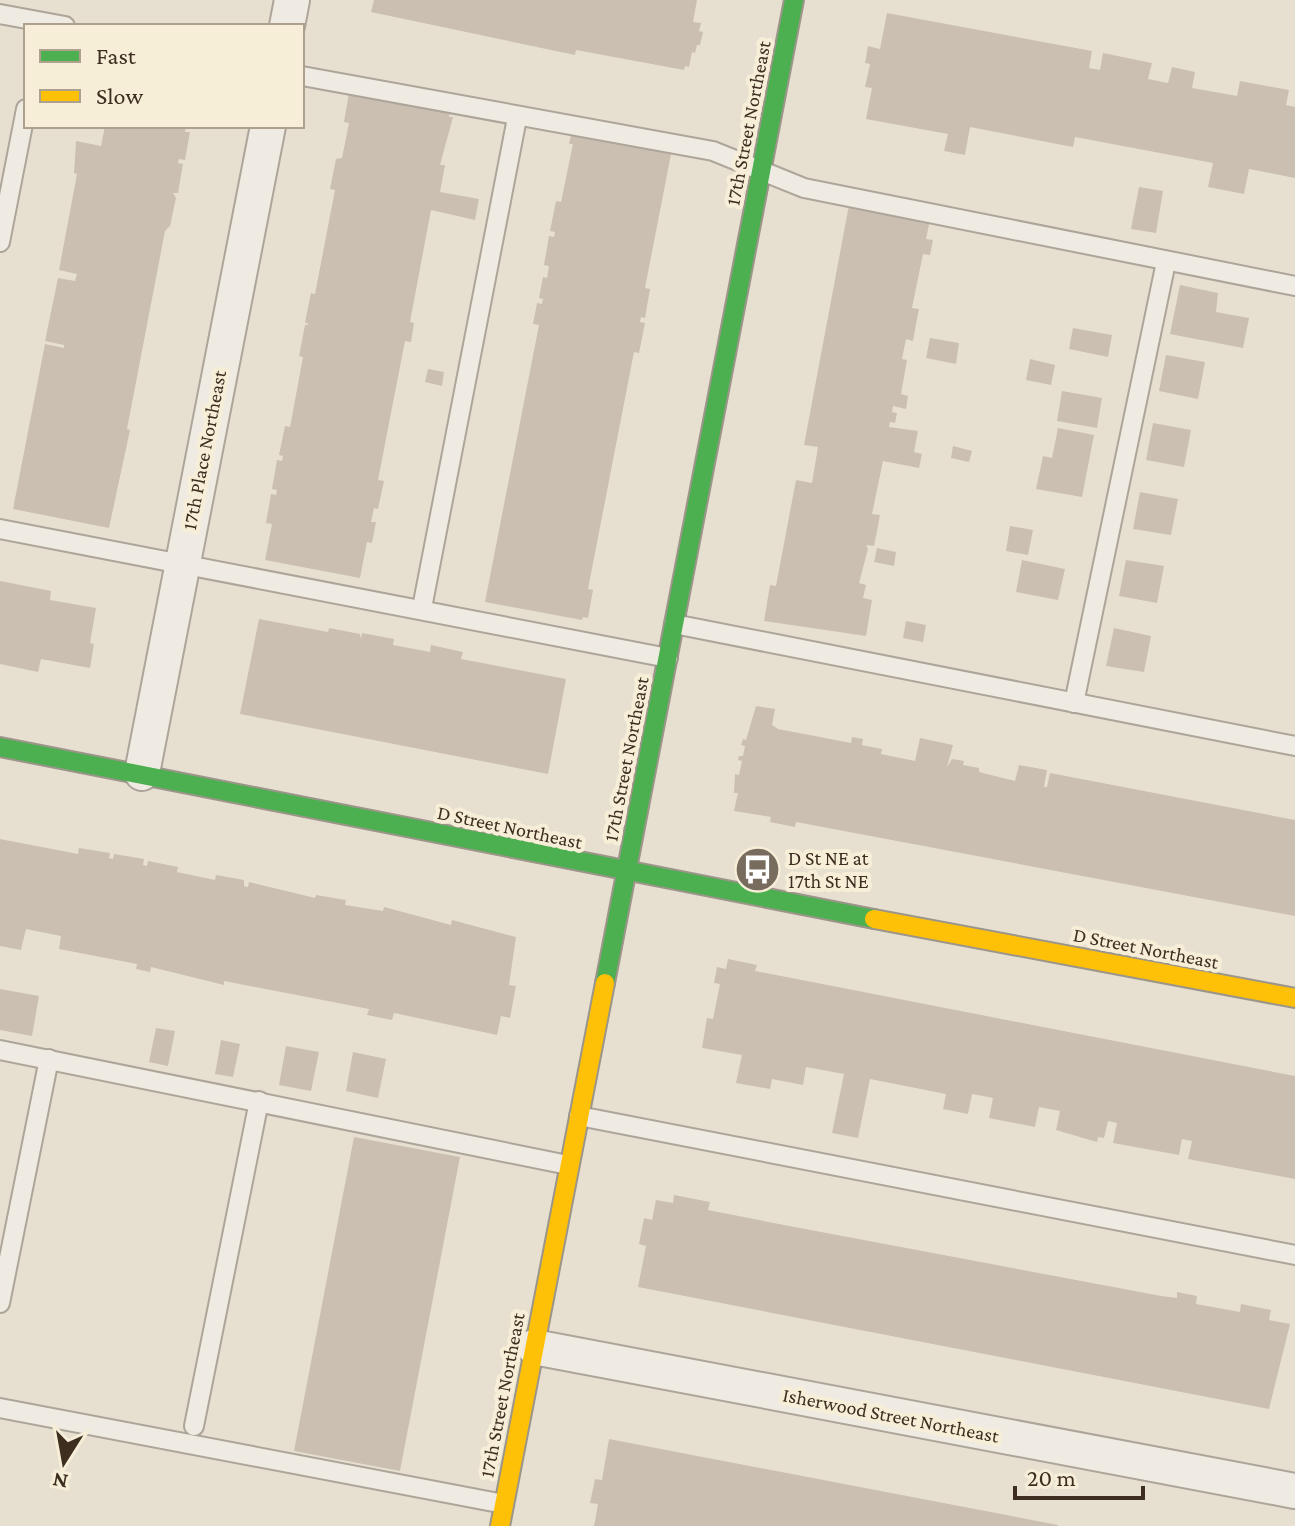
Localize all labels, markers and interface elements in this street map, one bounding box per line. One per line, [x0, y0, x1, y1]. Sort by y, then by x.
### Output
legend [24, 24, 304, 128]
street label: 17th Street Northeast [721, 38, 775, 207]
text: Fast [96, 42, 137, 69]
text: Slow [96, 82, 143, 109]
street label: 17th Place Northeast [178, 368, 230, 532]
street label: 17th Street Northeast [599, 674, 653, 843]
street label: D Street Northeast [436, 801, 585, 853]
bus stop icon: D St NE at 17th St NE [733, 845, 781, 893]
place label: D St NE at 17th St NE [788, 847, 869, 892]
street label: D Street Northeast [1071, 923, 1221, 973]
street label: 17th Street Northeast [475, 1310, 529, 1479]
street label: Isherwood Street Northeast [781, 1383, 1001, 1447]
north arrow [24, 1422, 104, 1502]
scale bar [1015, 1450, 1143, 1500]
text: 20 m [1027, 1464, 1076, 1491]
text: N [51, 1467, 70, 1495]

